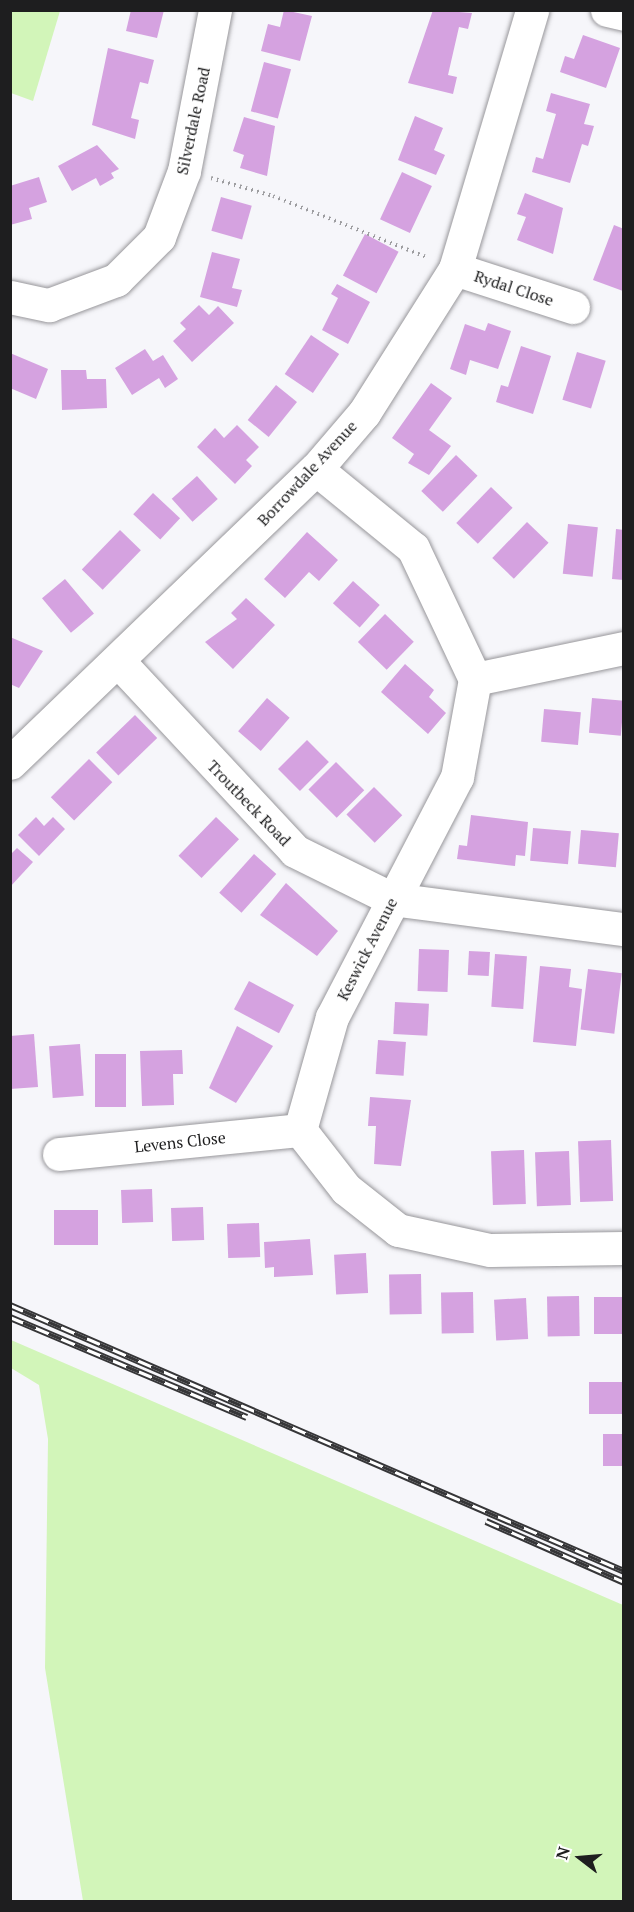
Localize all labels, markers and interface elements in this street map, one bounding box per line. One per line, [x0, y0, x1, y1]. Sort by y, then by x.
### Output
street label: Silverdale Road [172, 65, 214, 177]
street label: Rydal Close [472, 266, 556, 310]
street label: Borrowdale Avenue [253, 416, 361, 530]
street label: Troutbeck Road [203, 756, 295, 850]
street label: Keswick Avenue [333, 894, 401, 1004]
street label: Levens Close [133, 1128, 227, 1156]
north arrow [550, 1828, 610, 1888]
text: N [550, 1844, 575, 1862]

